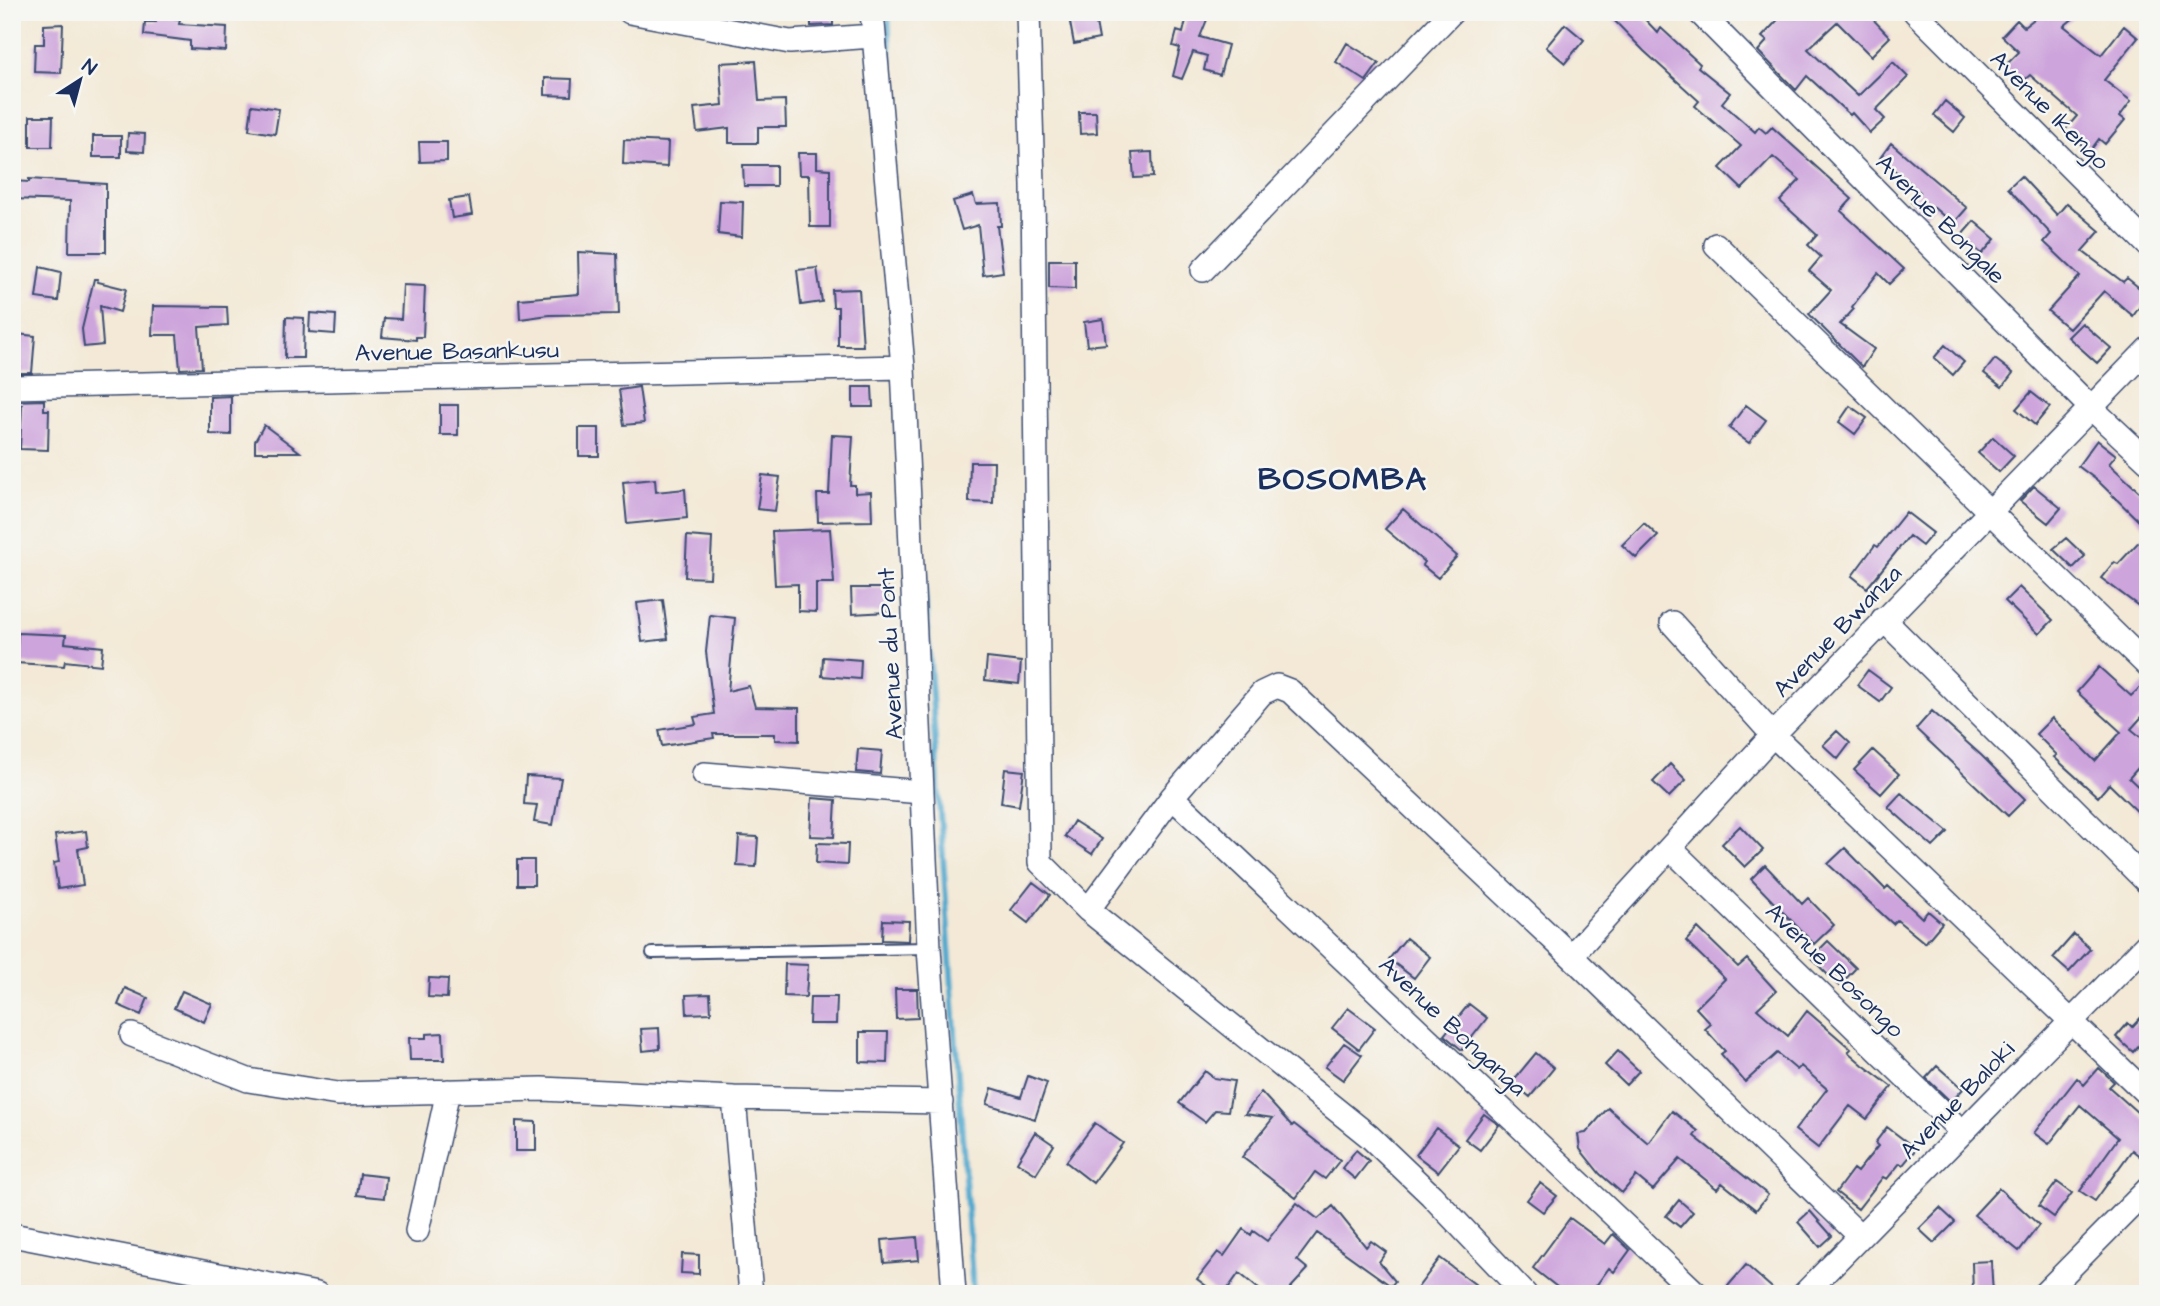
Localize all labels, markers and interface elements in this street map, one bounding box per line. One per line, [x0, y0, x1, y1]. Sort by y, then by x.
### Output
street label: Avenue Ikengo [1981, 43, 2117, 179]
north arrow [46, 46, 116, 116]
text: N [76, 53, 102, 82]
street label: Avenue Bongale [1867, 147, 2013, 293]
street label: Avenue Basankusu [355, 333, 559, 371]
district label: BOSOMBA [1258, 457, 1428, 502]
street label: Avenue Bwanza [1766, 558, 1910, 705]
street label: Avenue du Pont [870, 567, 912, 741]
street label: Avenue Bosongo [1756, 895, 1912, 1047]
street label: Avenue Bonganga [1370, 949, 1534, 1105]
street label: Avenue Baloki [1893, 1034, 2023, 1167]

